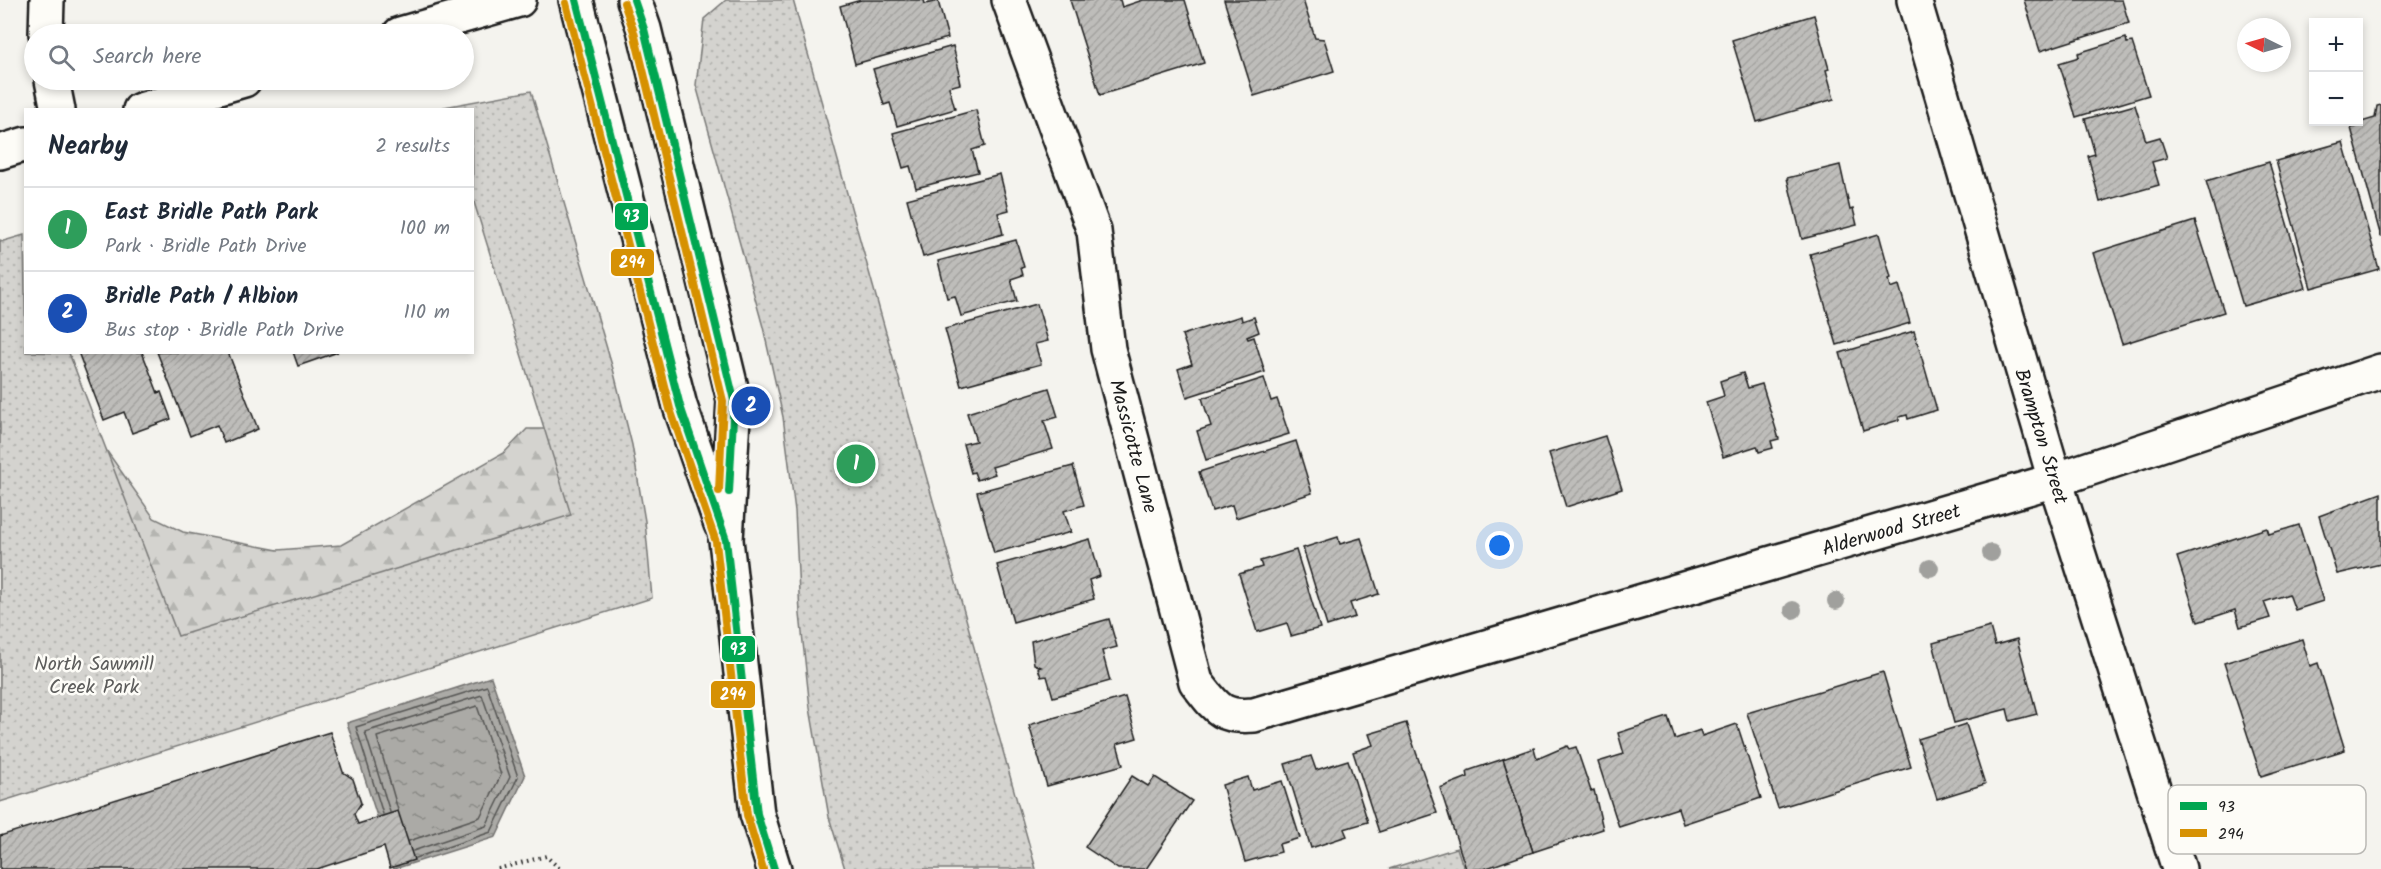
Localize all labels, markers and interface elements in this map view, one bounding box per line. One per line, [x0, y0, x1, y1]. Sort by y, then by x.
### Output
north arrow [2237, 18, 2291, 72]
map controls [2309, 18, 2363, 126]
button: + [2309, 18, 2363, 72]
search box [24, 24, 474, 90]
text: Search here [93, 40, 201, 75]
icon: search [45, 41, 78, 74]
button: − [2309, 72, 2363, 126]
text: Nearby [48, 126, 128, 168]
text: 2 results [375, 131, 450, 163]
text: East Bridle Path Park [105, 196, 318, 231]
line badge: 93 [614, 202, 649, 231]
text: 93 [623, 205, 640, 230]
text: 1 [64, 213, 71, 245]
text: 100 m [400, 213, 450, 245]
text: Park · Bridle Path Drive [105, 231, 306, 263]
line badge: 294 [610, 248, 655, 277]
text: 294 [619, 251, 645, 276]
text: Bridle Path / Albion [105, 280, 298, 315]
text: 2 [62, 297, 73, 329]
text: 110 m [404, 297, 450, 329]
text: Bus stop · Bridle Path Drive [105, 315, 344, 347]
street label: Brampton Street [2004, 365, 2076, 509]
street label: Massicotte Lane [1099, 376, 1165, 517]
pin: 2 [732, 384, 771, 428]
pin: 1 [836, 442, 876, 486]
street label: Alderwood Street [1818, 496, 1965, 566]
your location [1485, 531, 1514, 560]
line badge: 93 [721, 635, 756, 663]
text: 93 [730, 638, 747, 663]
park label: North Sawmill Creek Park [34, 649, 154, 704]
line badge: 294 [710, 680, 756, 709]
text: 294 [720, 683, 746, 708]
legend [2168, 785, 2366, 854]
text: 93 [2218, 795, 2235, 820]
text: 294 [2218, 822, 2244, 847]

